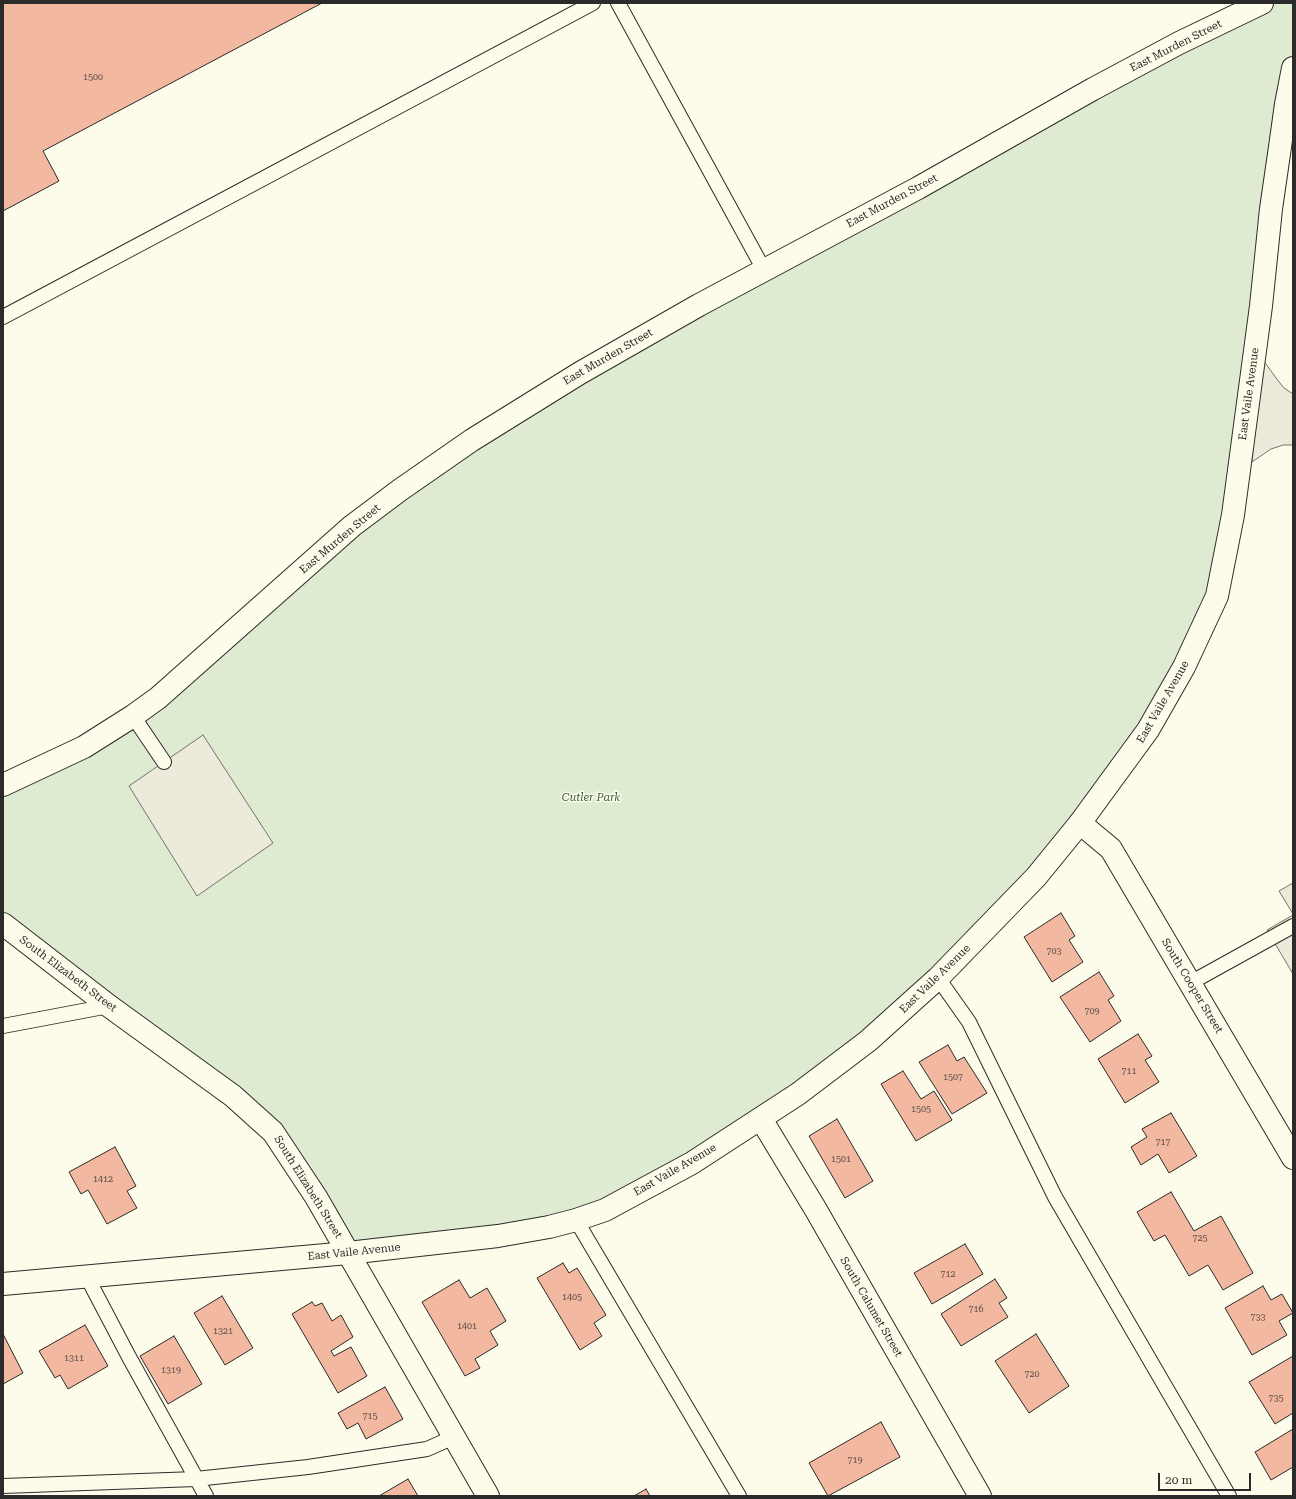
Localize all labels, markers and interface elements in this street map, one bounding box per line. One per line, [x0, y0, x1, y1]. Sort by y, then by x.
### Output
street label: East Murden Street [1128, 17, 1224, 75]
house number: 1500 [83, 72, 103, 82]
street label: East Murden Street [844, 171, 940, 231]
street label: East Murden Street [561, 326, 655, 388]
street label: East Vaile Avenue [1236, 347, 1262, 441]
street label: East Murden Street [297, 501, 383, 577]
street label: East Vaile Avenue [1134, 658, 1192, 746]
park label: Cutler Park [562, 791, 620, 805]
street label: South Elizabeth Street [17, 933, 119, 1015]
street label: South Cooper Street [1158, 936, 1226, 1036]
street label: East Vaile Avenue [897, 942, 973, 1016]
house number: 703 [1046, 946, 1062, 956]
house number: 709 [1084, 1006, 1100, 1016]
house number: 711 [1121, 1066, 1137, 1076]
house number: 1507 [943, 1072, 963, 1082]
house number: 1505 [911, 1104, 931, 1114]
street label: South Elizabeth Street [271, 1133, 345, 1241]
house number: 717 [1155, 1137, 1171, 1147]
street label: East Vaile Avenue [631, 1141, 719, 1199]
house number: 1501 [831, 1154, 851, 1164]
house number: 1412 [93, 1174, 113, 1184]
house number: 725 [1192, 1233, 1208, 1243]
street label: East Vaile Avenue [307, 1241, 401, 1263]
street label: South Calumet Street [837, 1255, 905, 1359]
house number: 712 [940, 1269, 956, 1279]
house number: 1405 [562, 1292, 582, 1302]
house number: 716 [968, 1304, 984, 1314]
house number: 733 [1250, 1312, 1266, 1322]
house number: 1401 [457, 1321, 477, 1331]
house number: 1321 [213, 1326, 233, 1336]
house number: 1311 [64, 1353, 84, 1363]
house number: 1319 [161, 1365, 181, 1375]
house number: 720 [1024, 1369, 1040, 1379]
house number: 735 [1268, 1393, 1284, 1403]
house number: 715 [362, 1411, 378, 1421]
house number: 719 [847, 1455, 863, 1465]
scale bar [1160, 1465, 1253, 1491]
text: 20 m [1165, 1473, 1192, 1487]

